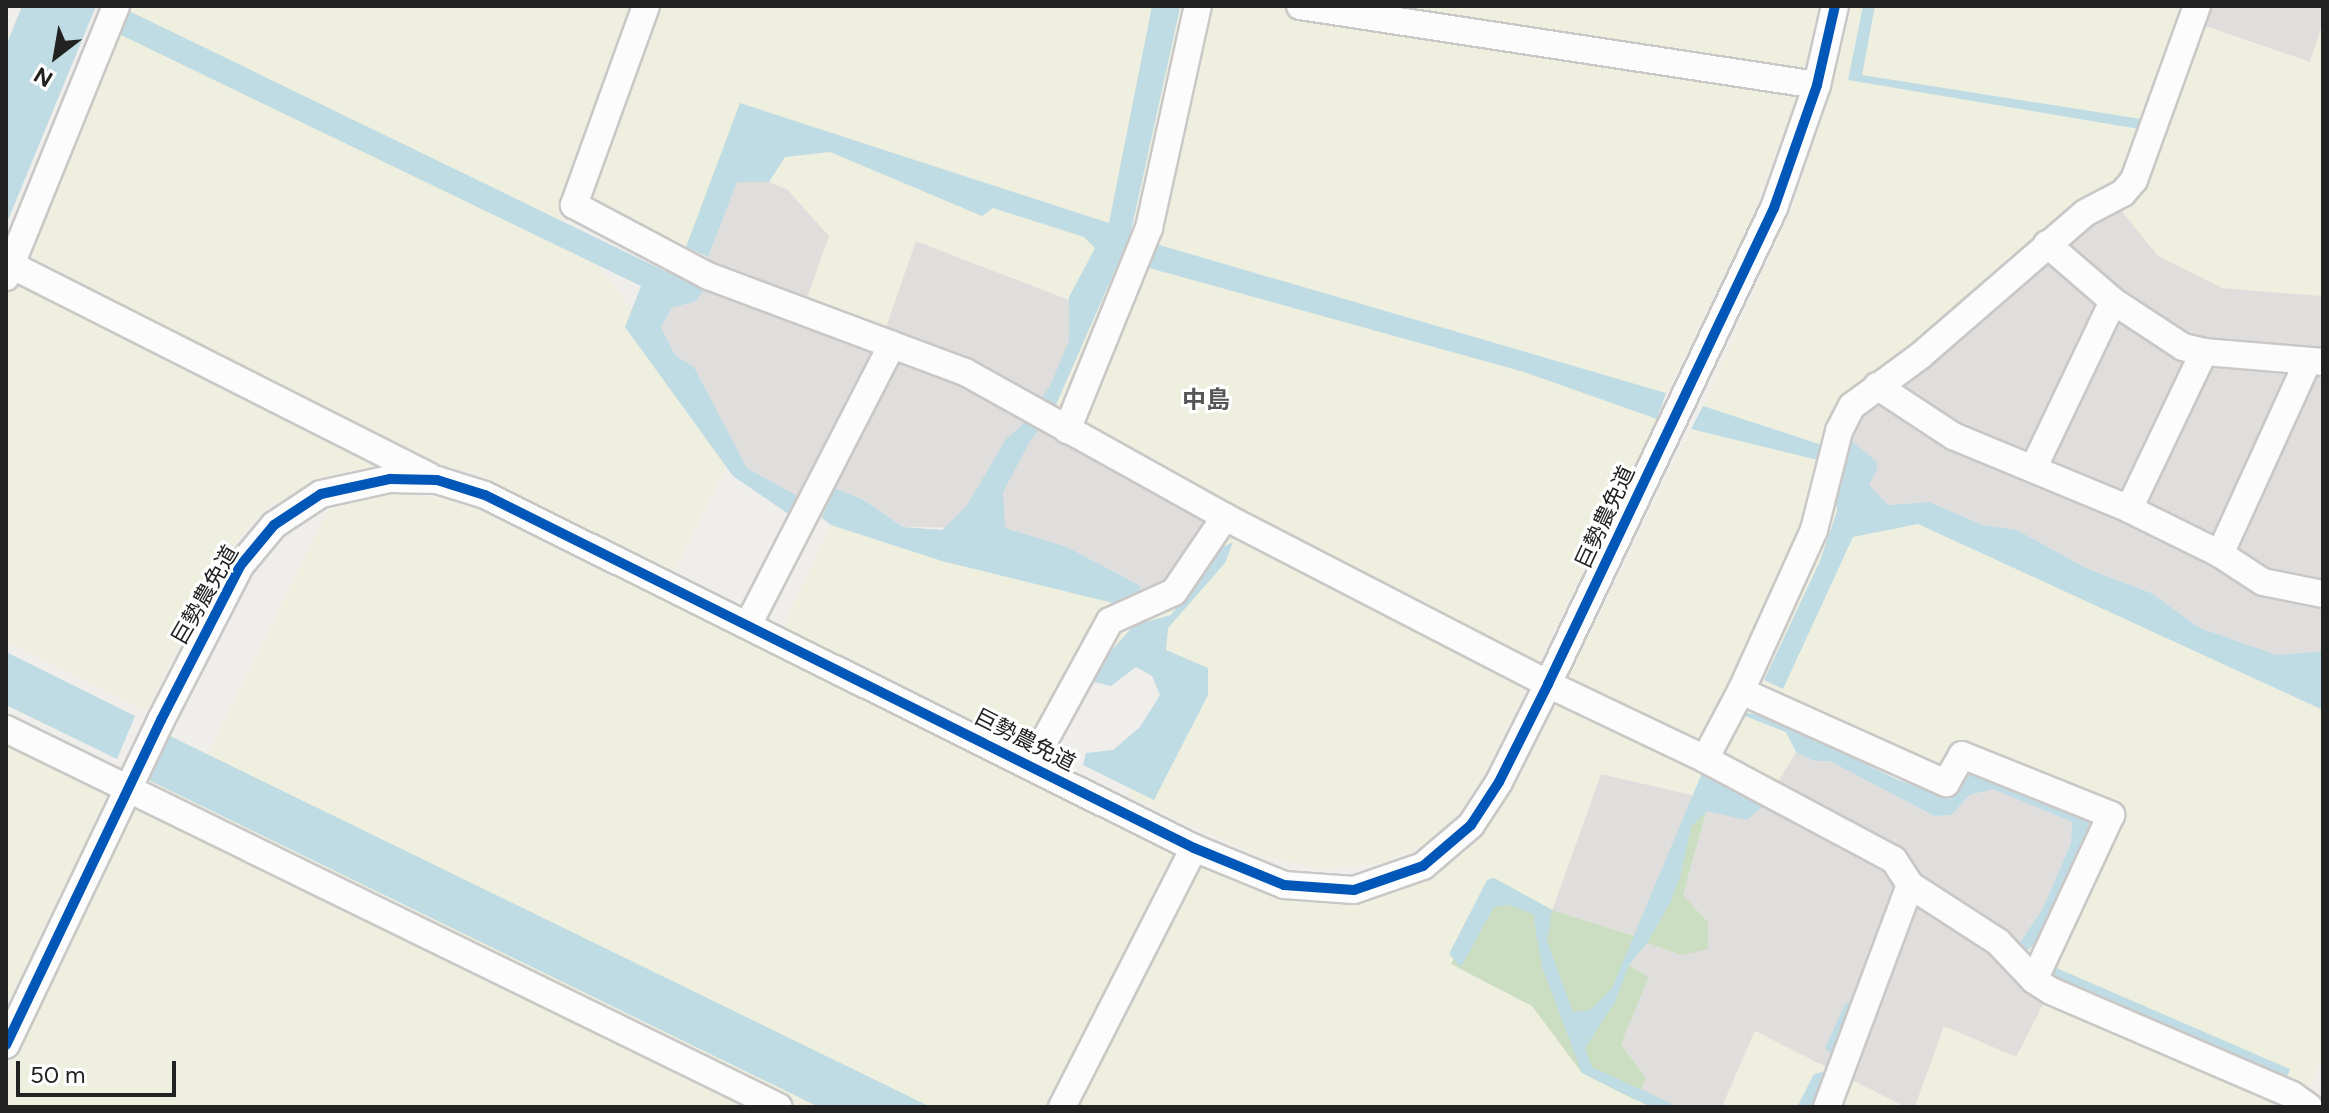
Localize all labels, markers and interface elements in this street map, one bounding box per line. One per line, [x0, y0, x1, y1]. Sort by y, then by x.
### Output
north arrow [16, 16, 96, 96]
text: N [29, 61, 58, 93]
district label: 中島 [1182, 386, 1230, 414]
street label: 巨勢農免道 [1570, 462, 1640, 572]
street label: 巨勢農免道 [166, 541, 244, 649]
street label: 巨勢農免道 [970, 703, 1080, 777]
scale bar [20, 1045, 180, 1095]
text: 50 m [30, 1060, 86, 1089]

